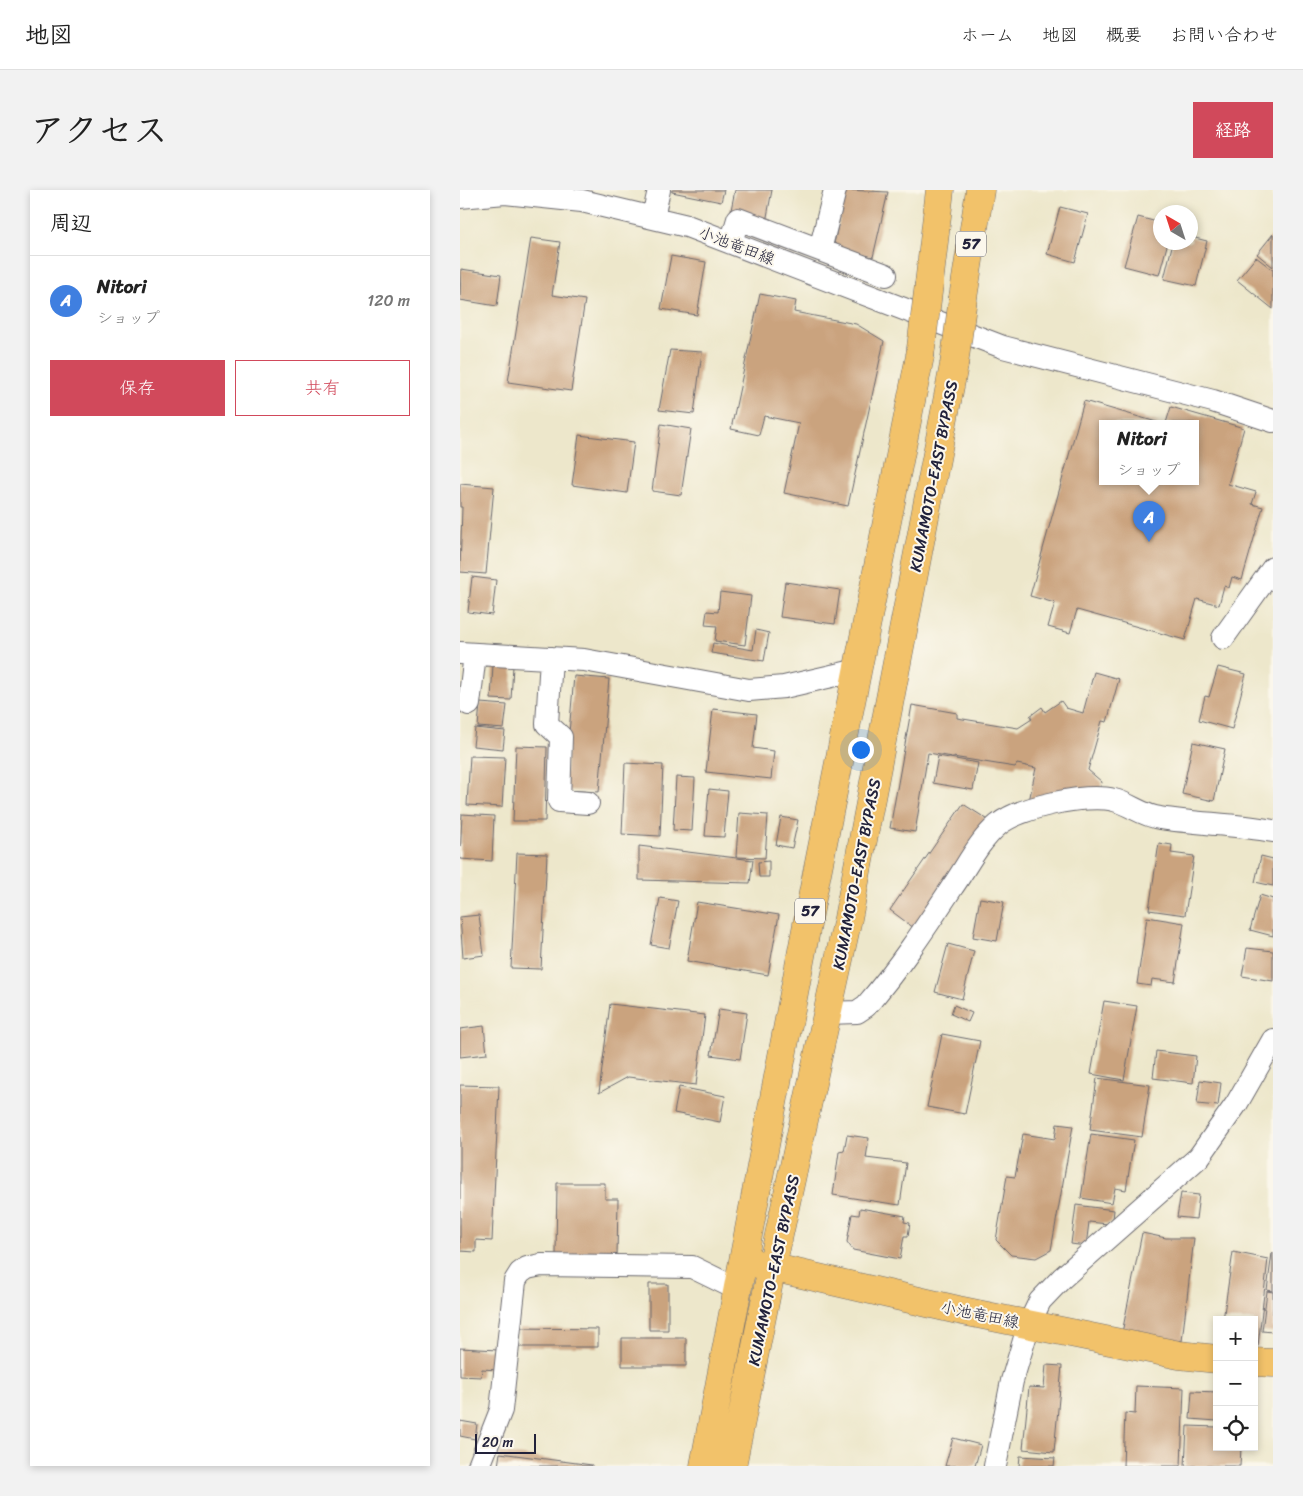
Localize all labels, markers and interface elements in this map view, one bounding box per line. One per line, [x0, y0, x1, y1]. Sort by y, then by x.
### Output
text: 地図 [25, 14, 73, 56]
text: ホーム [961, 19, 1014, 51]
text: 地図 [1042, 19, 1078, 51]
text: 概要 [1106, 19, 1142, 51]
text: お問い合わせ [1170, 19, 1278, 51]
text: アクセス [30, 99, 168, 161]
button: 経路 [1193, 102, 1273, 158]
text: 周辺 [50, 204, 92, 242]
north arrow [1153, 205, 1198, 250]
street label: 小池竜田線 [694, 218, 779, 273]
road number: 57 [956, 232, 986, 256]
text: Nitori [97, 270, 146, 303]
text: A [61, 286, 71, 315]
text: 120 m [367, 286, 410, 315]
text: ショップ [97, 303, 160, 332]
button: 保存 [50, 360, 225, 416]
button: 共有 [235, 360, 410, 416]
street label: KUMAMOTO-EAST BYPASS [901, 378, 966, 574]
popup [1099, 420, 1199, 485]
text: Nitori [1117, 422, 1167, 455]
text: ショップ [1117, 455, 1181, 484]
pin: A [1133, 501, 1165, 542]
your location [848, 737, 874, 763]
street label: KUMAMOTO-EAST BYPASS [824, 776, 889, 972]
road number: 57 [795, 898, 825, 924]
street label: KUMAMOTO-EAST BYPASS [739, 1172, 808, 1368]
street label: 小池竜田線 [938, 1292, 1022, 1337]
map controls [1213, 1316, 1258, 1451]
button: + [1213, 1316, 1258, 1361]
button: − [1213, 1361, 1258, 1406]
button: locate [1213, 1406, 1258, 1451]
text: 20 m [482, 1430, 513, 1455]
scale bar [475, 1431, 536, 1454]

